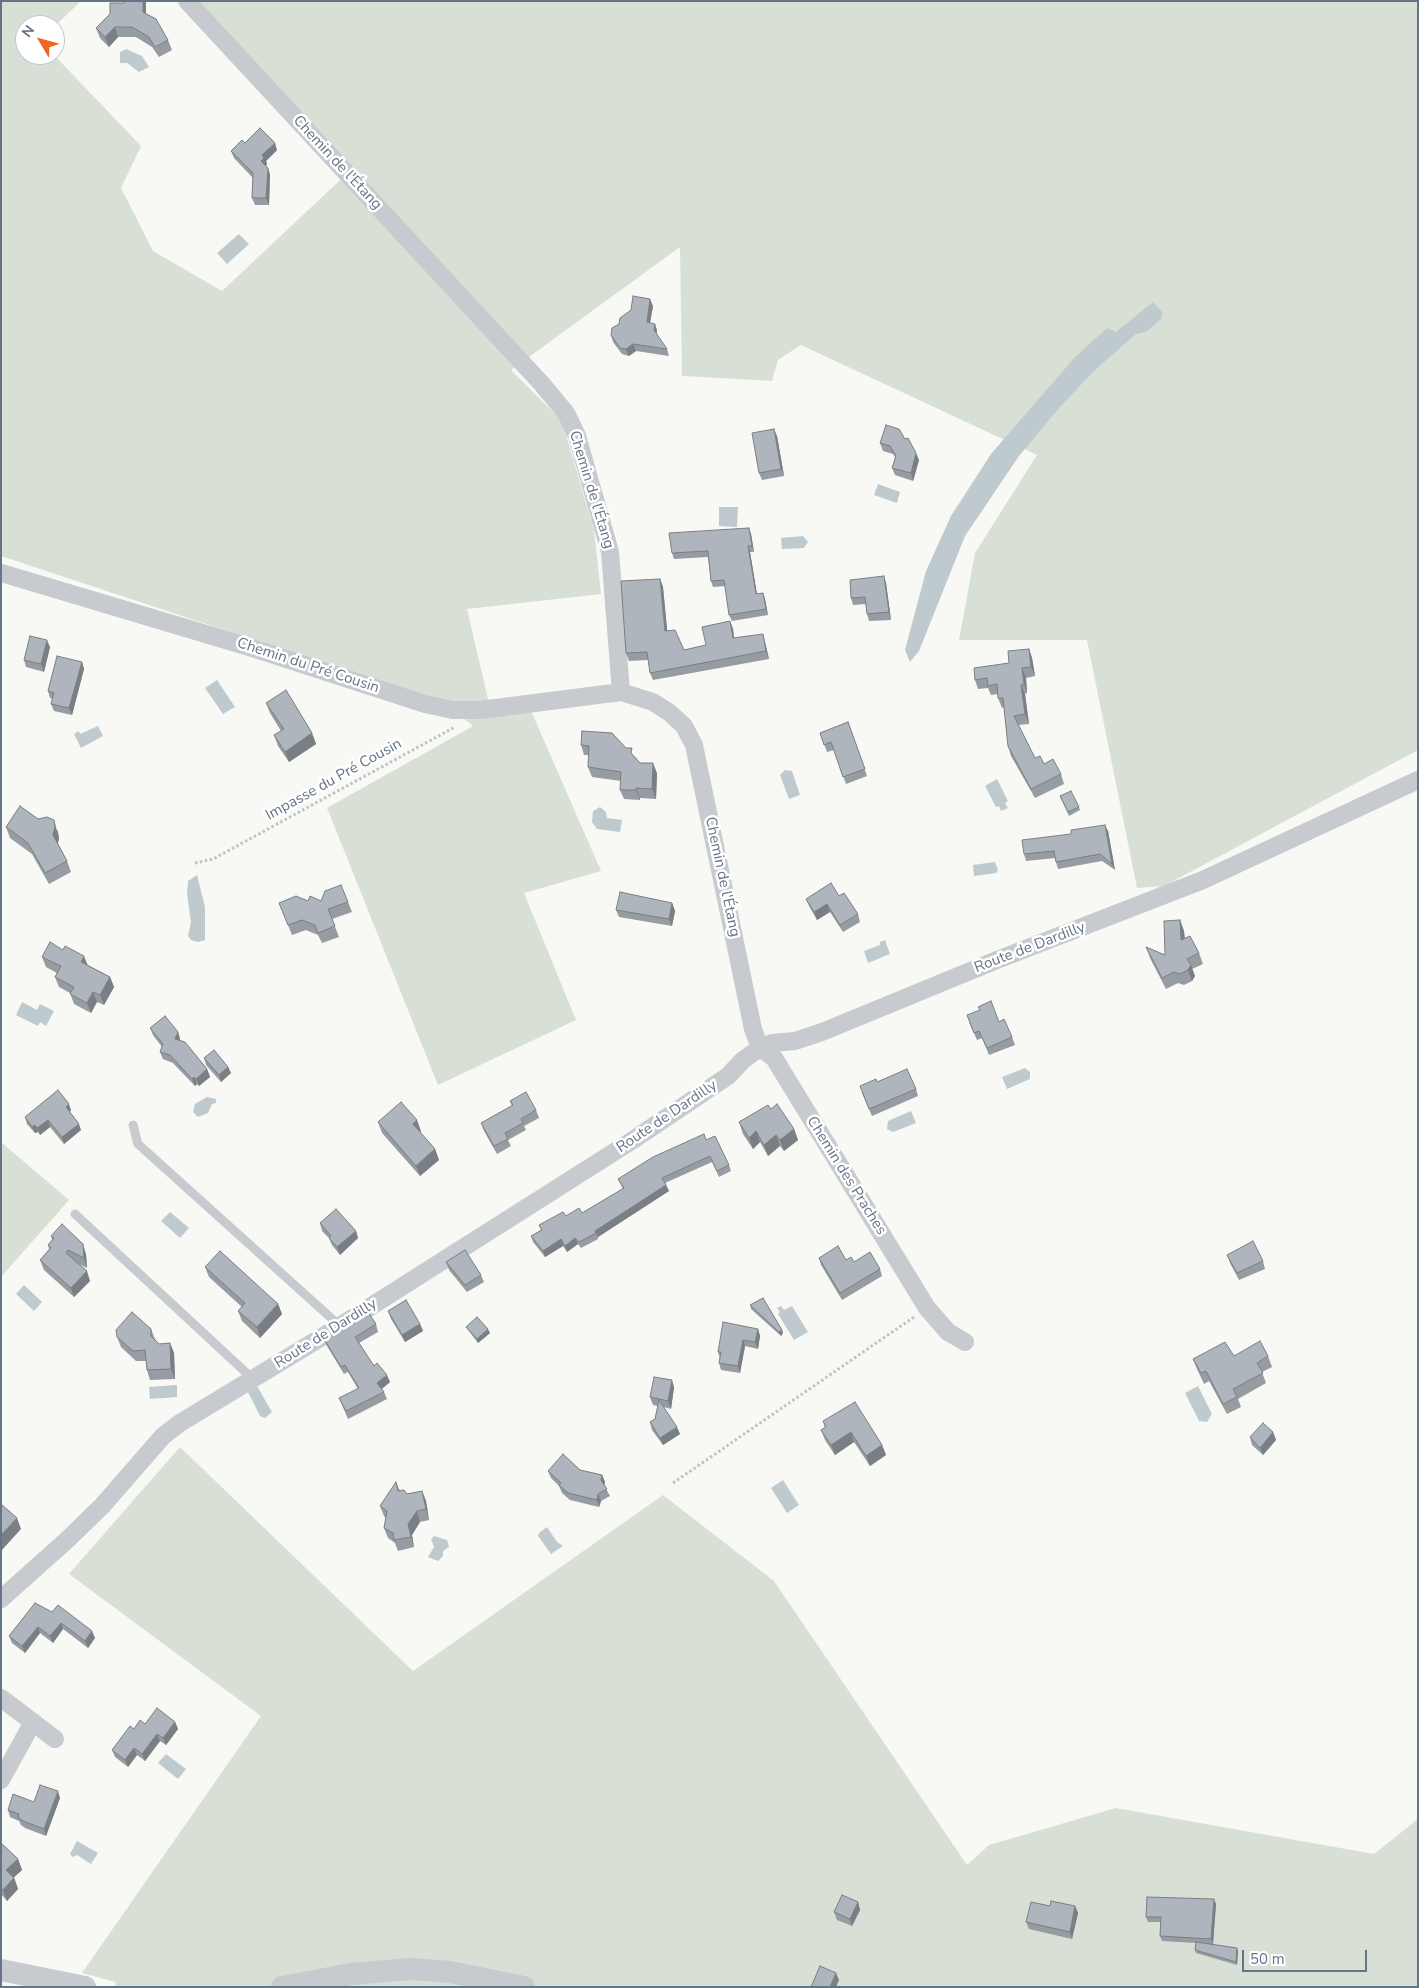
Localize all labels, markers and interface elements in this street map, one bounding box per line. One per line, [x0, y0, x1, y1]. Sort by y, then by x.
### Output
north arrow [15, 15, 65, 65]
text: N [18, 21, 39, 41]
street label: Chemin de l'Étang [289, 112, 385, 214]
street label: Chemin de l'Étang [565, 429, 617, 551]
street label: Chemin du Pré Cousin [235, 635, 381, 697]
street label: Impasse du Pré Cousin [263, 735, 405, 825]
street label: Chemin de l'Étang [700, 815, 744, 939]
street label: Route de Dardilly [972, 919, 1088, 977]
street label: Route de Dardilly [613, 1077, 721, 1157]
street label: Chemin des Praches [802, 1113, 890, 1239]
street label: Route de Dardilly [272, 1295, 380, 1373]
scale bar [1244, 1940, 1369, 1972]
text: 50 m [1250, 1949, 1285, 1969]

